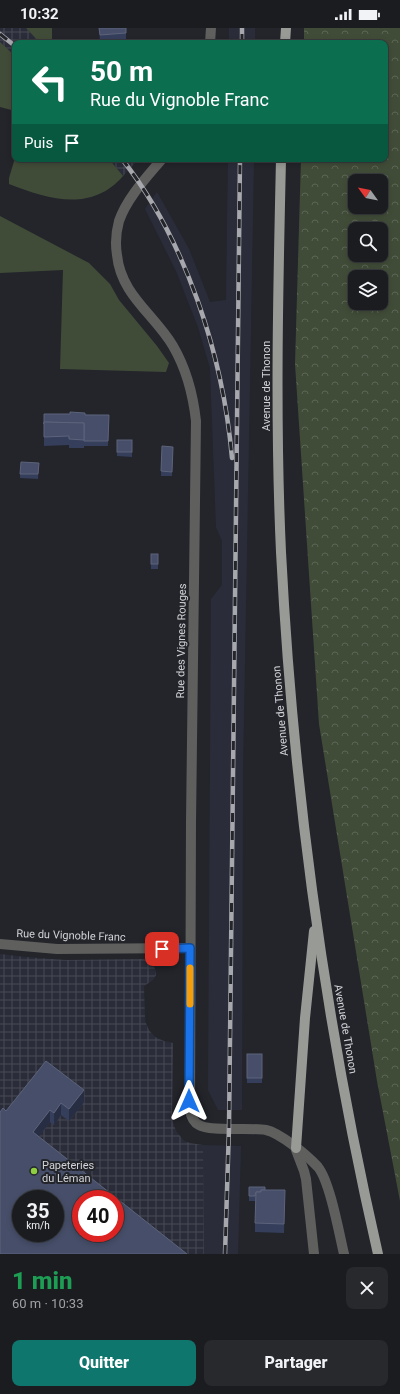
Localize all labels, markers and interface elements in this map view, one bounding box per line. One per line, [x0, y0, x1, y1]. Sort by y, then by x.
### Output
text: 10:32 [20, 5, 59, 23]
text: 50 m [90, 55, 153, 88]
icon: left [24, 56, 76, 108]
text: Rue du Vignoble Franc [90, 89, 269, 110]
icon: arrive [61, 132, 83, 154]
text: Puis [24, 134, 53, 152]
north arrow [348, 174, 388, 214]
map controls [348, 174, 388, 310]
button: search [348, 222, 388, 262]
button: layers [348, 270, 388, 310]
street label: Avenue de Thonon [260, 341, 273, 431]
street label: Rue des Vignes Rouges [174, 583, 189, 699]
street label: Avenue de Thonon [270, 665, 291, 757]
street label: Rue du Vignoble Franc [16, 927, 126, 944]
pin [145, 932, 179, 966]
icon: arrive [151, 938, 173, 960]
street label: Avenue de Thonon [331, 983, 360, 1075]
position arrow [168, 1080, 210, 1122]
place label: Papeteries du Léman [42, 1159, 95, 1185]
marker: Papeteries du Léman [29, 1166, 39, 1176]
speed limit sign: 40 [72, 1190, 124, 1242]
text: 35 [27, 1199, 49, 1223]
text: km/h [26, 1220, 50, 1231]
text: 1 min [12, 1267, 73, 1295]
button: close [346, 1267, 388, 1309]
text: 60 m · 10:33 [12, 1296, 83, 1311]
button: Quitter [12, 1340, 196, 1386]
button: Partager [204, 1340, 388, 1386]

